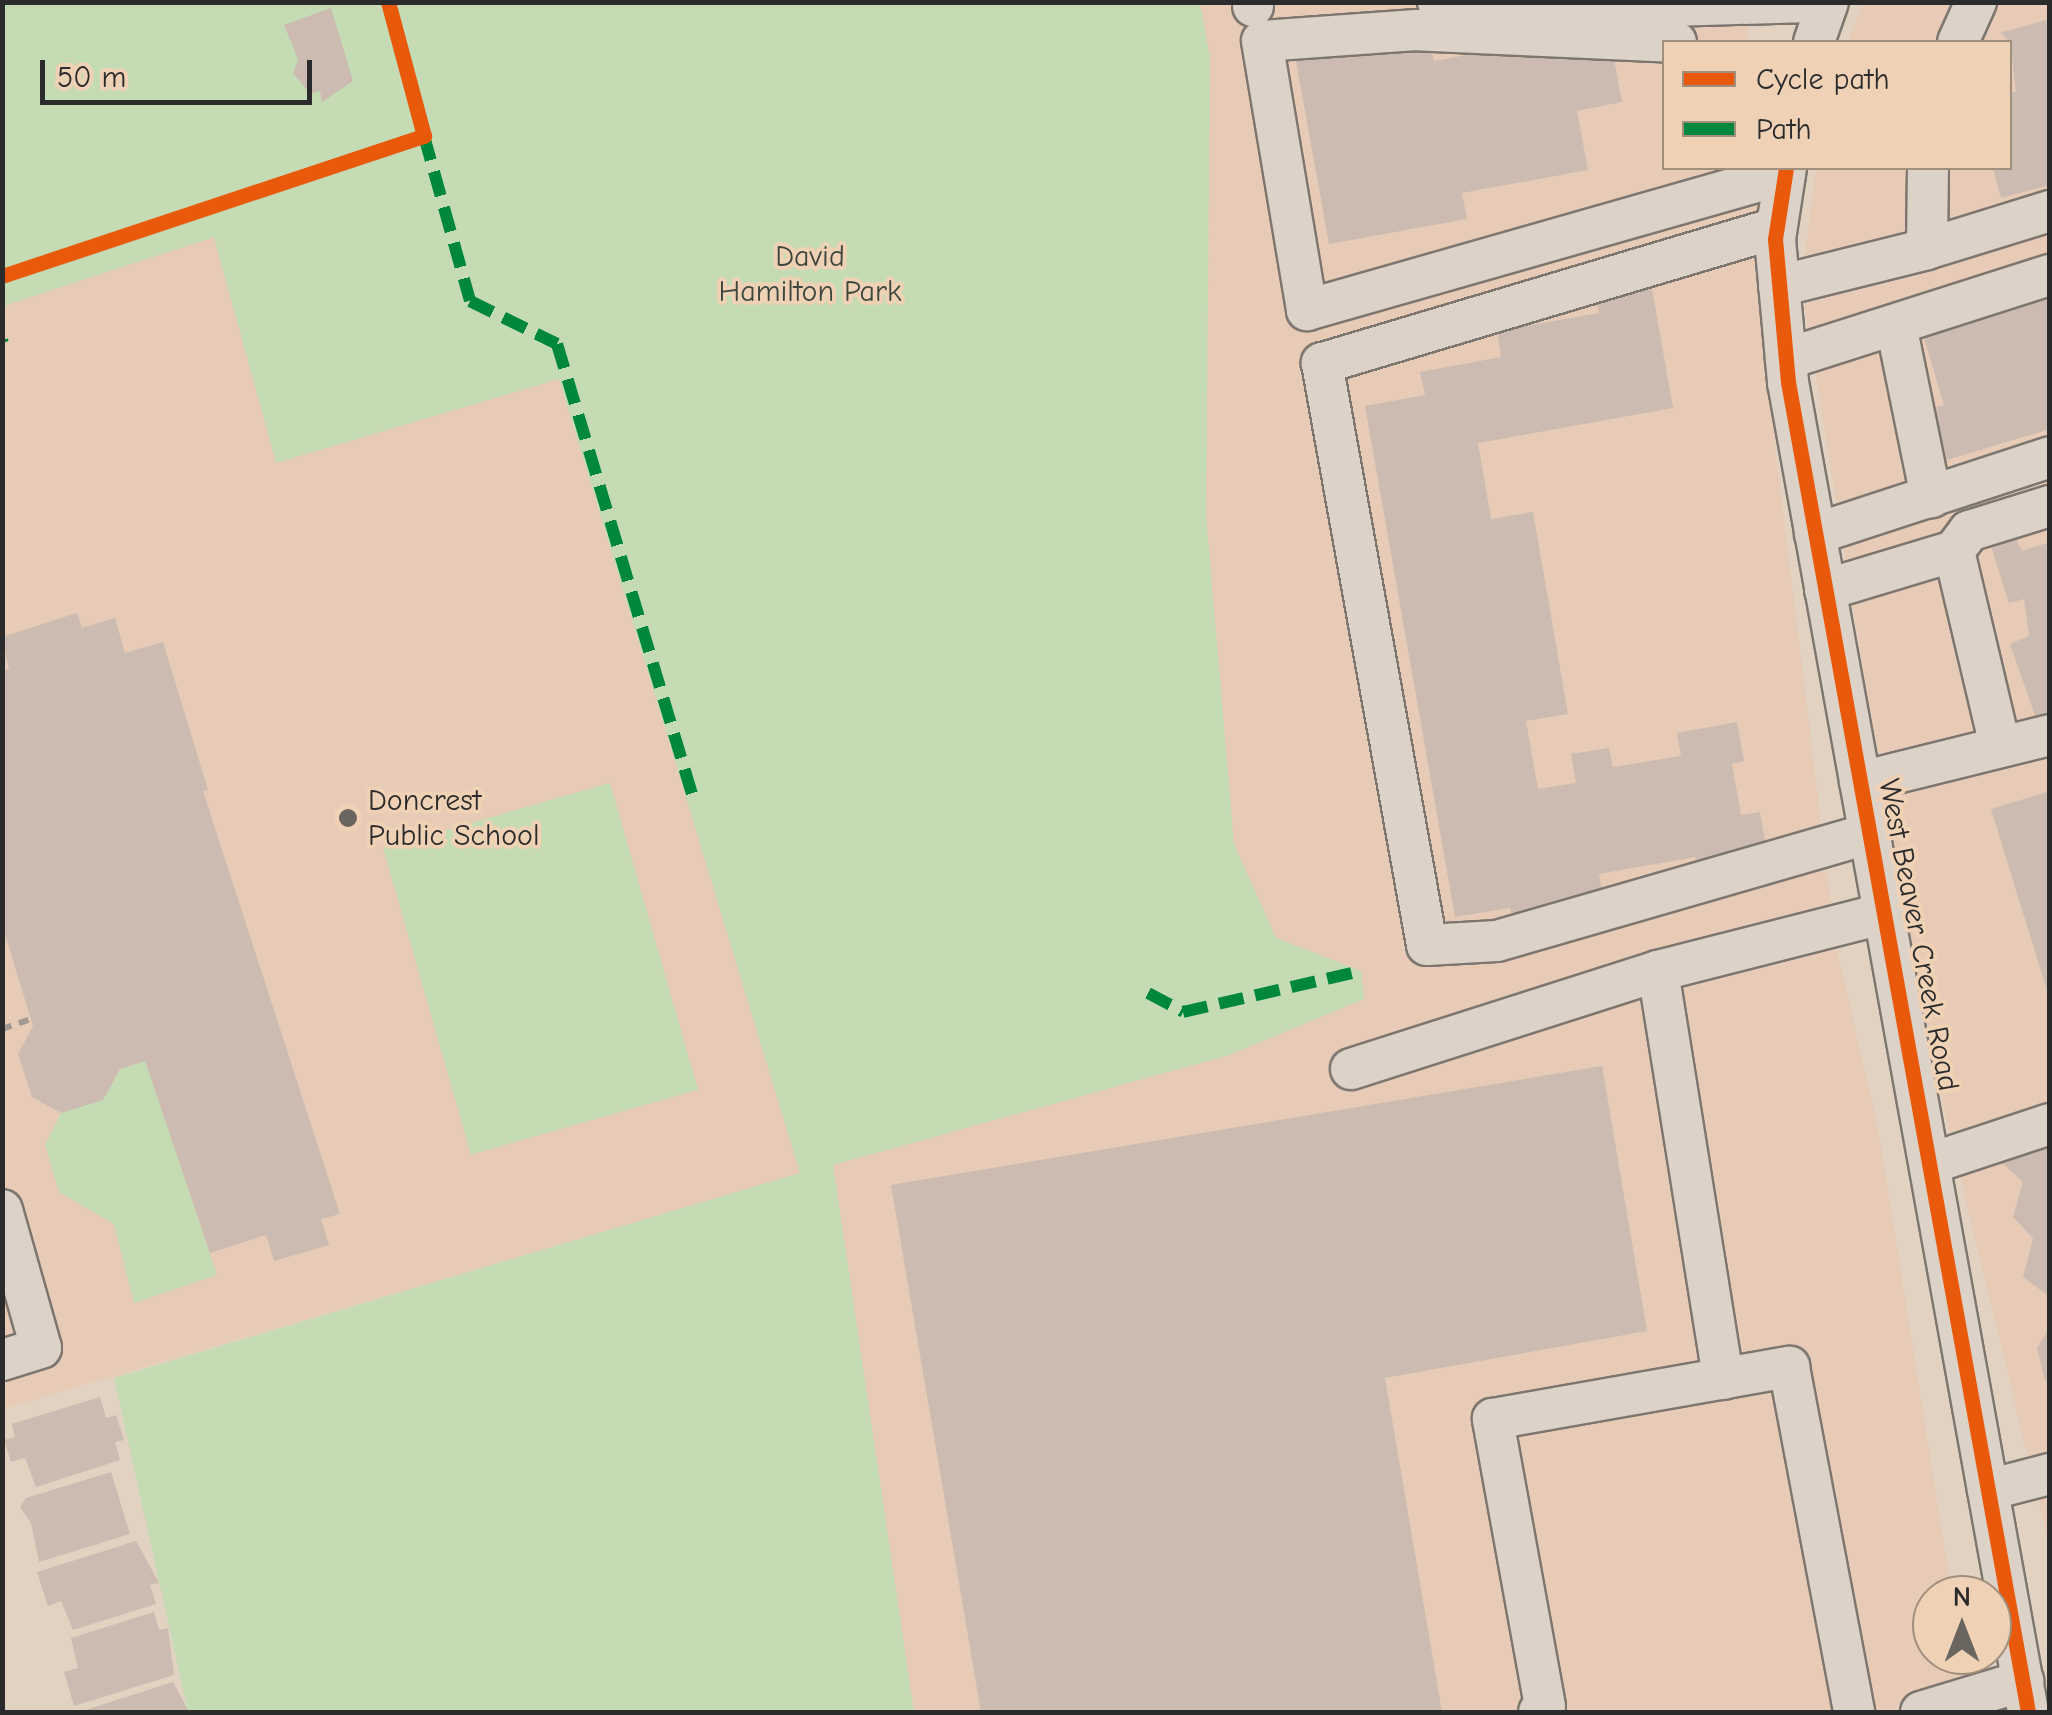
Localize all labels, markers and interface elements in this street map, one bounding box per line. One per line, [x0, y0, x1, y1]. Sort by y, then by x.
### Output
scale bar [45, 40, 318, 102]
legend [1662, 40, 2012, 170]
text: 50 m [57, 60, 126, 95]
text: Cycle path [1756, 62, 1890, 97]
text: Path [1756, 112, 1812, 147]
park label: David Hamilton Park [719, 239, 901, 310]
street label: West Beaver Creek Road [1870, 776, 1966, 1094]
place label: Doncrest Public School [368, 783, 539, 854]
marker: Doncrest Public School [337, 807, 359, 829]
north arrow [1912, 1575, 2012, 1675]
text: N [1953, 1581, 1971, 1613]

